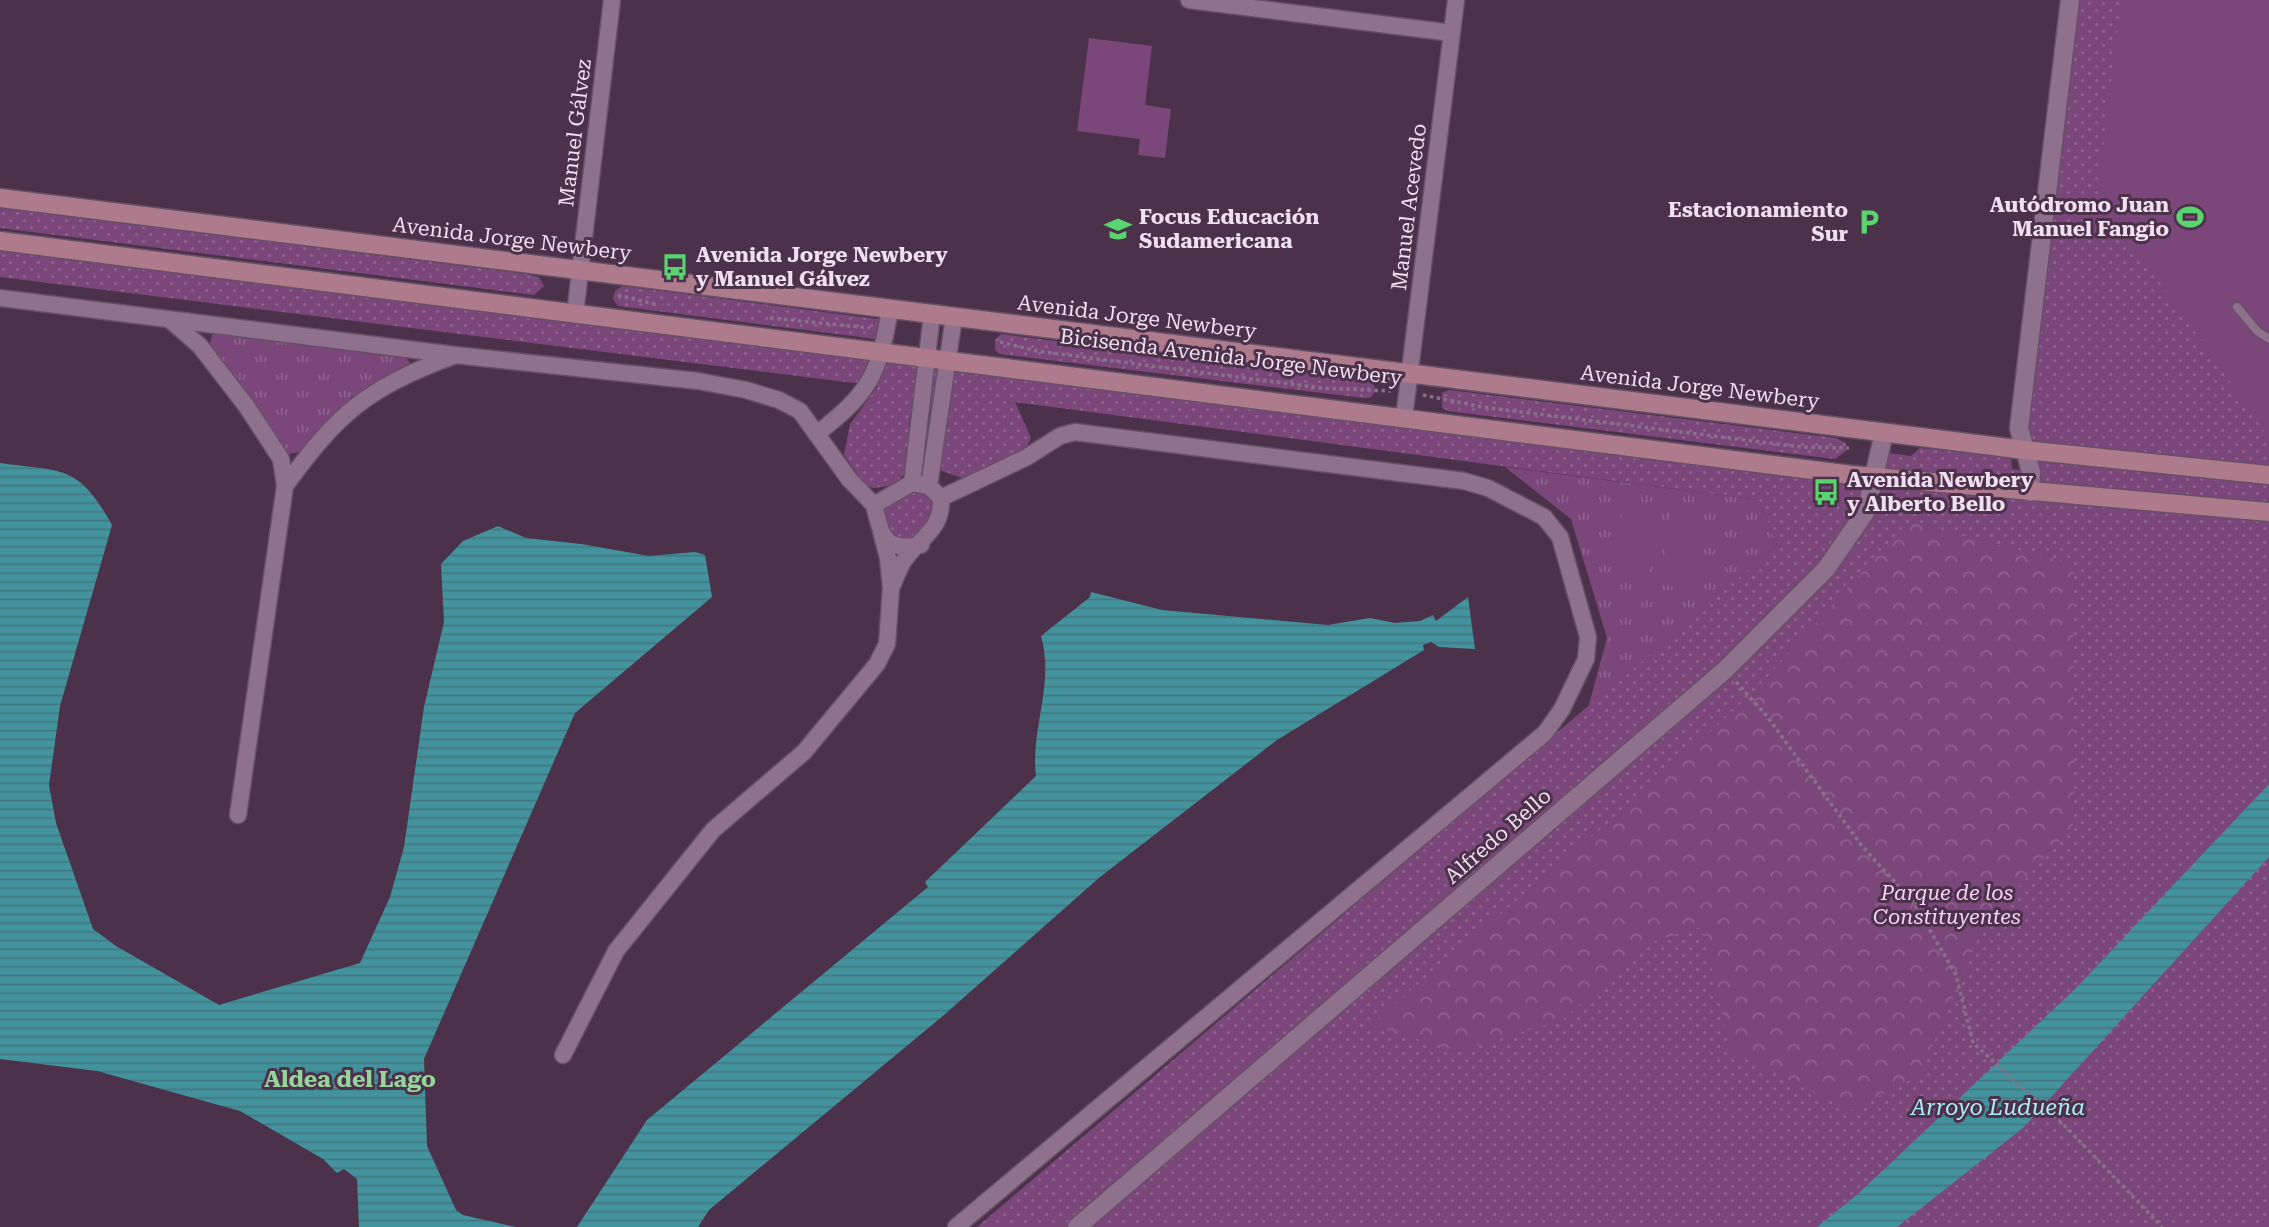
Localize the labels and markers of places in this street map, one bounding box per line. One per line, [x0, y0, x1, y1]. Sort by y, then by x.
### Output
place label: Autódromo Juan Manuel Fangio [1990, 193, 2169, 241]
place label: Estacionamiento Sur [1668, 198, 1848, 246]
sports icon: Autódromo Juan Manuel Fangio [2175, 202, 2205, 232]
place label: Focus Educación Sudamericana [1139, 205, 1319, 253]
parking icon: Estacionamiento Sur [1854, 207, 1884, 237]
school or university icon: Focus Educación Sudamericana [1103, 214, 1133, 244]
place label: Avenida Jorge Newbery y Manuel Gálvez [696, 243, 948, 291]
bus stop icon: Avenida Jorge Newbery y Manuel Gálvez [660, 252, 690, 282]
place label: Avenida Newbery y Alberto Bello [1847, 468, 2034, 516]
bus stop icon: Avenida Newbery y Alberto Bello [1811, 477, 1841, 507]

